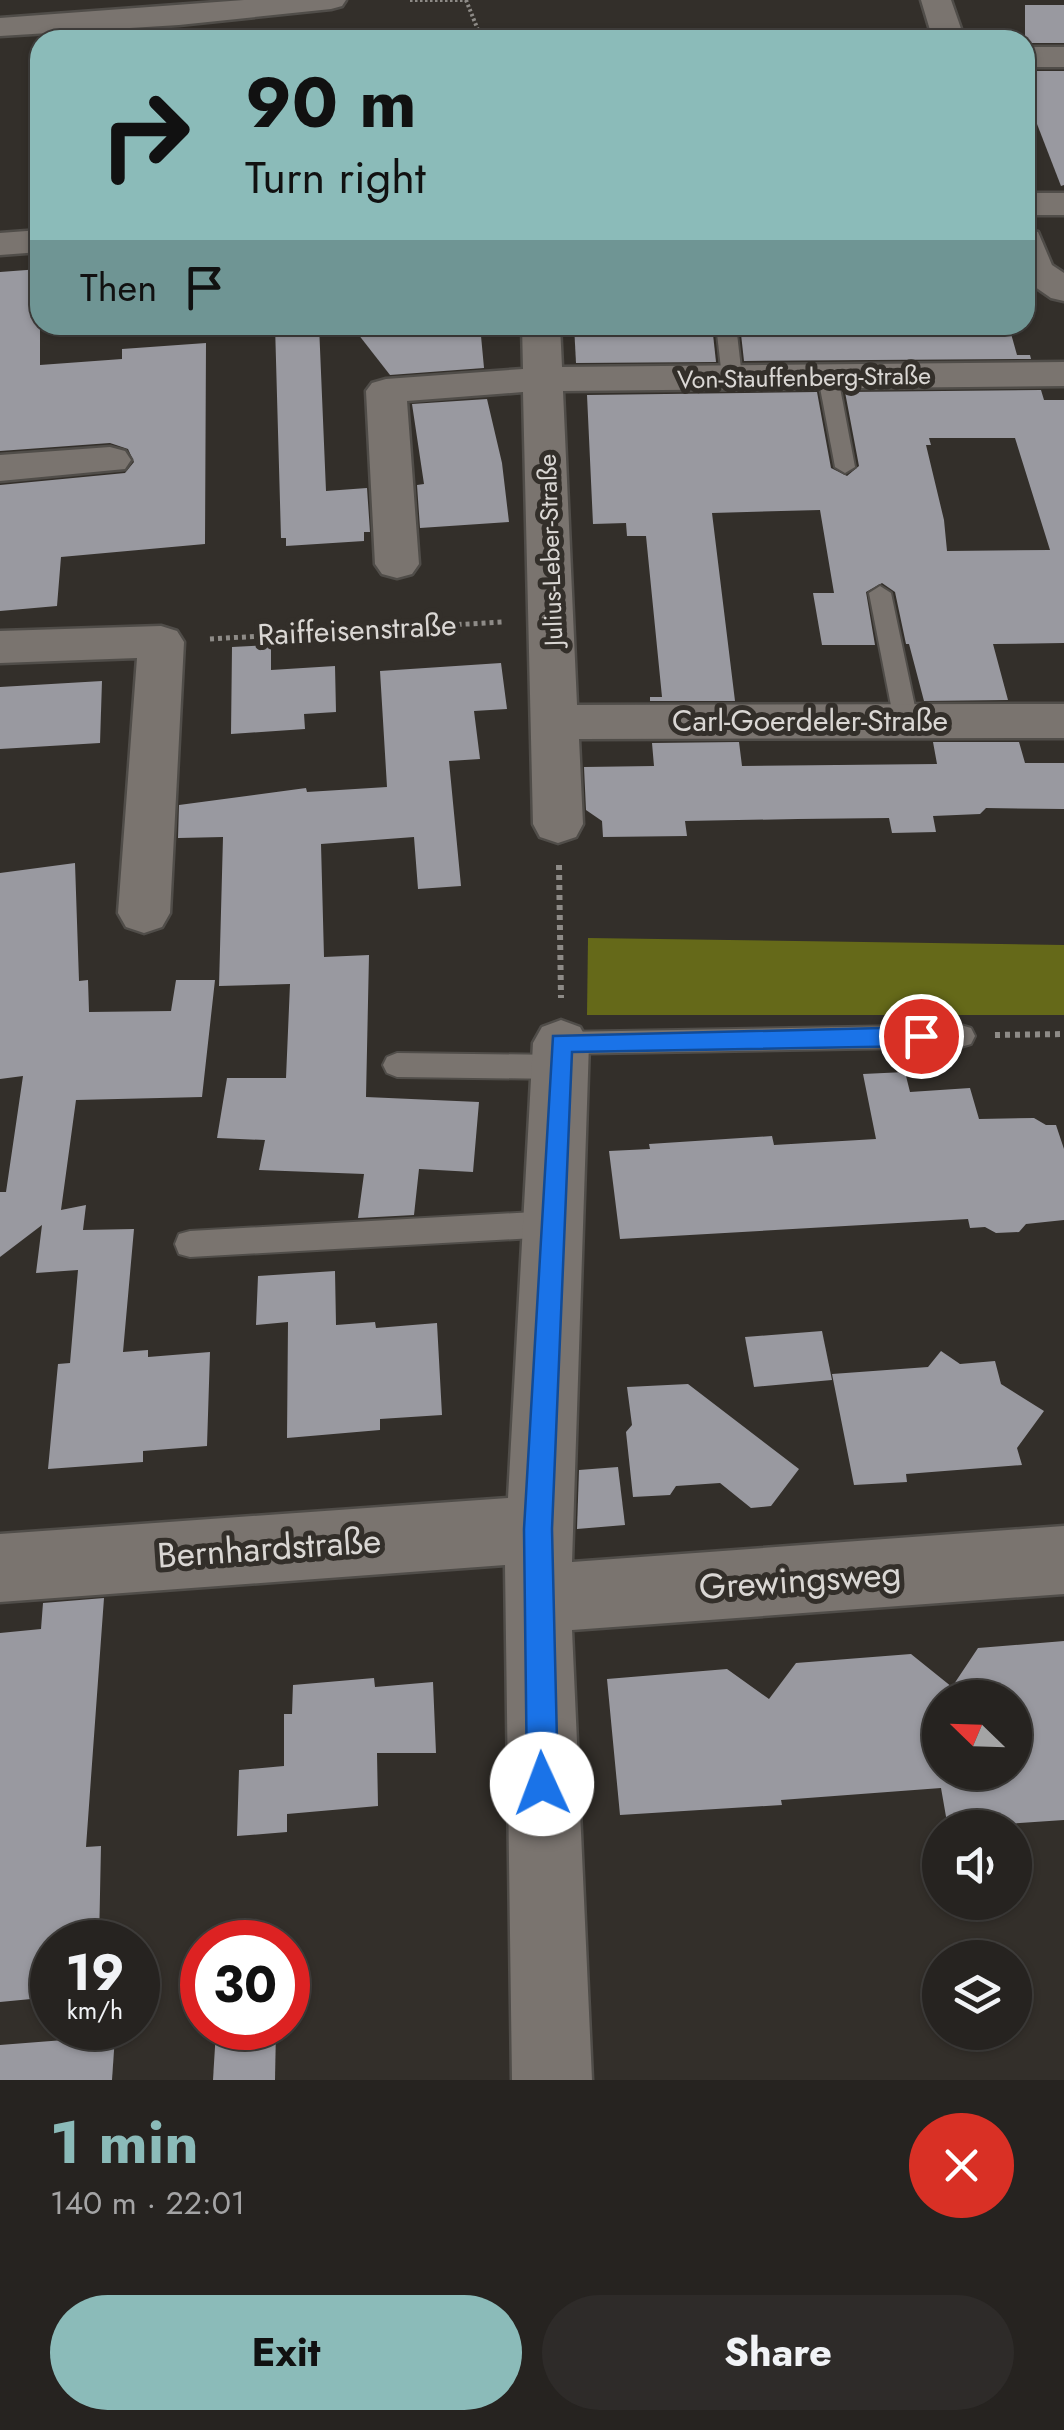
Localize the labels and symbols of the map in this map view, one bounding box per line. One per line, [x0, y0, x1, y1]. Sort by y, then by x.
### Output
street label: Von-Stauffenberg-Straße [677, 357, 931, 397]
street label: Julius-Leber-Straße [529, 453, 571, 650]
street label: Raiffeisenstraße [256, 603, 458, 656]
street label: Carl-Goerdeler-Straße [672, 699, 948, 742]
pin [879, 994, 964, 1079]
street label: Bernhardstraße [155, 1515, 383, 1581]
street label: Grewingsweg [697, 1548, 903, 1612]
north arrow [922, 1680, 1032, 1790]
position arrow [490, 1732, 594, 1836]
speed limit sign: 30 [180, 1920, 310, 2050]

